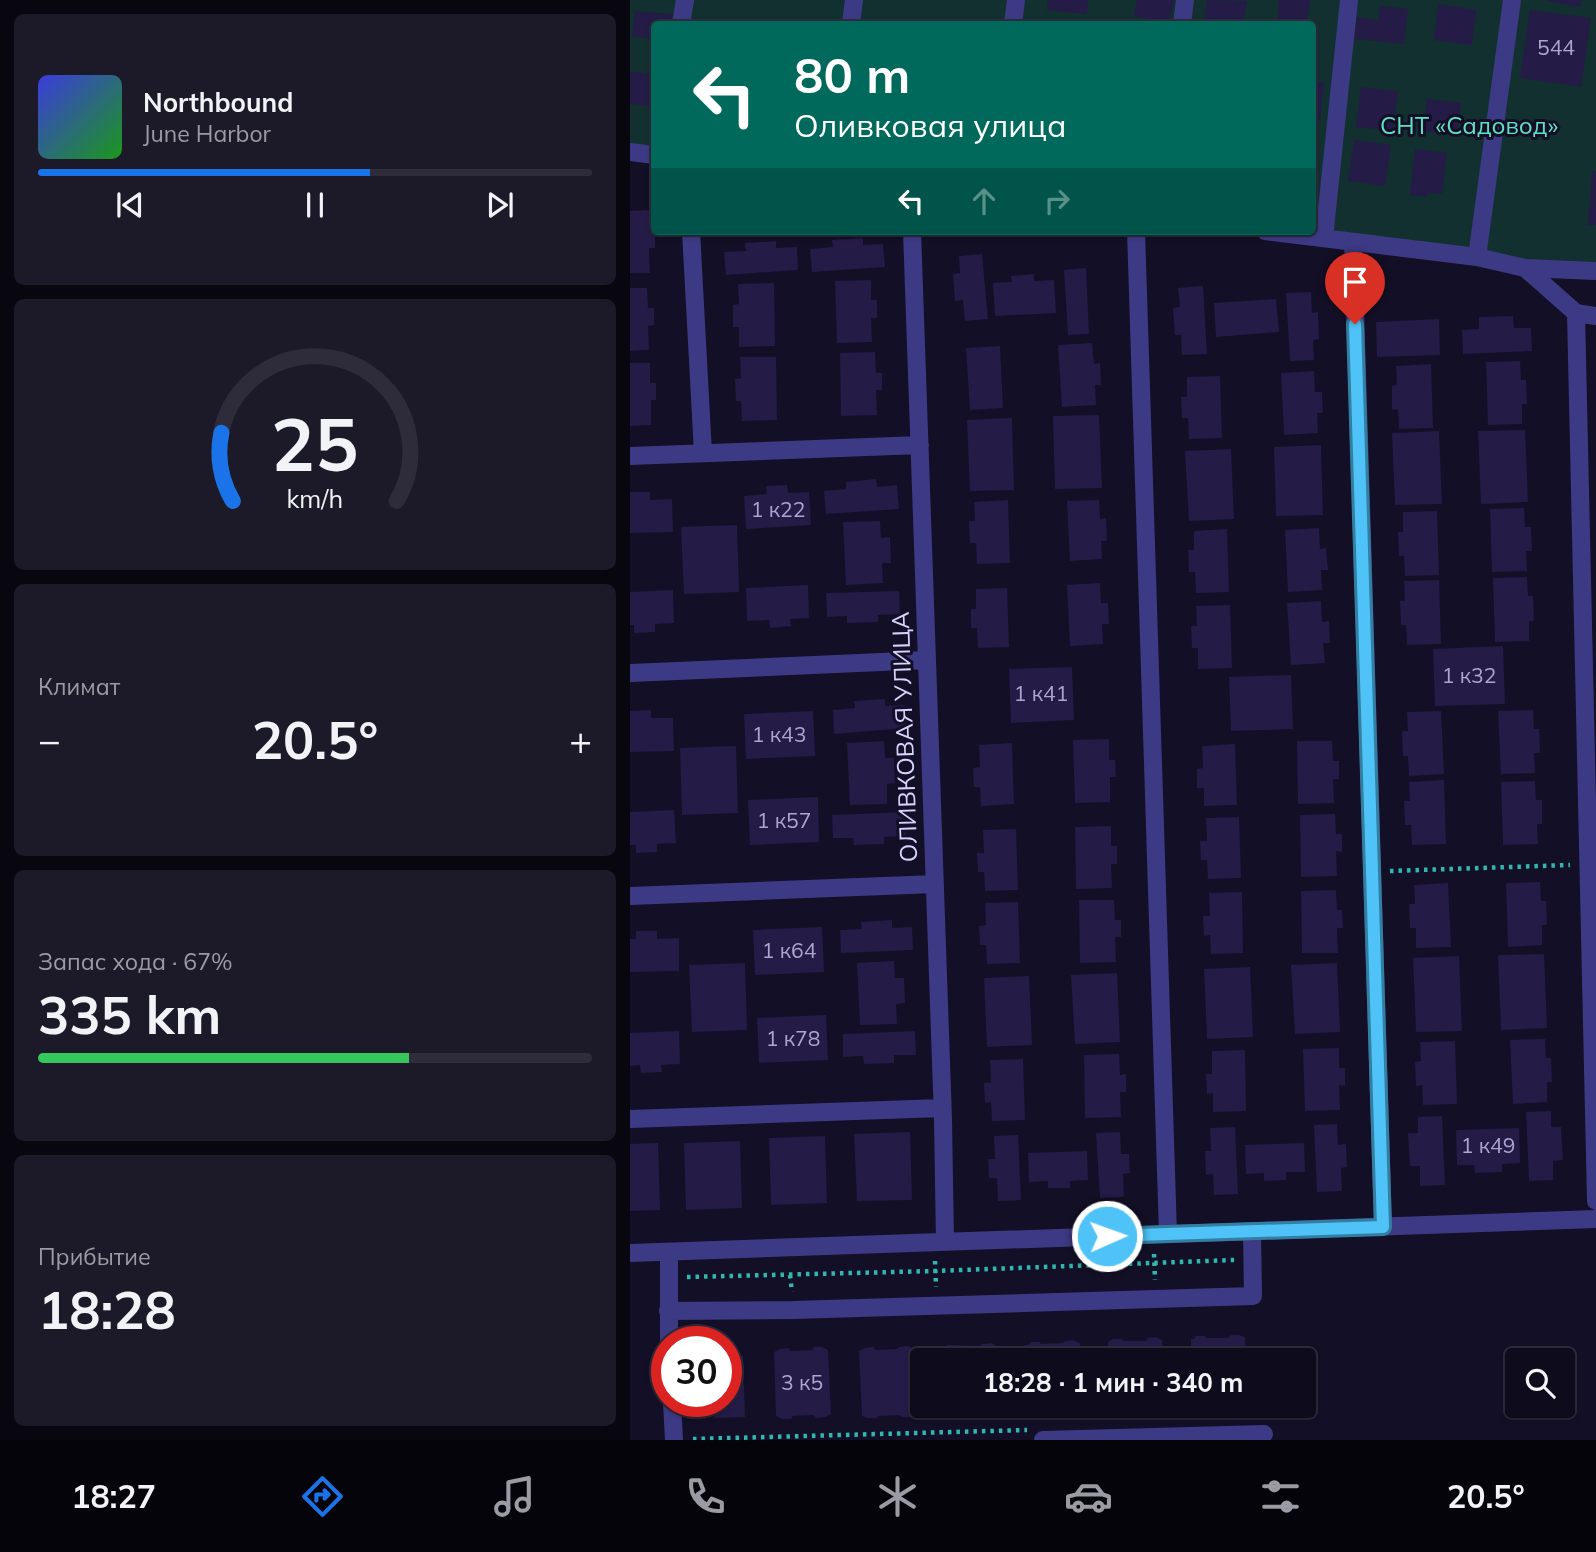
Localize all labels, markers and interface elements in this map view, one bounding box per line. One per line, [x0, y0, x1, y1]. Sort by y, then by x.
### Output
house number: 544 [1537, 34, 1575, 60]
text: 80 m [794, 44, 910, 105]
icon: left [679, 49, 770, 140]
text: Northbound [143, 86, 293, 119]
text: Оливковая улица [794, 105, 1066, 145]
park label: СНТ «Садовод» [1380, 110, 1558, 140]
text: June Harbor [143, 119, 271, 148]
icon: left [892, 182, 930, 220]
icon: ahead [965, 182, 1003, 220]
icon: right [1038, 182, 1076, 220]
icon: previous [111, 186, 149, 224]
icon: pause [296, 186, 334, 224]
icon: next [481, 186, 519, 224]
pin [1325, 252, 1385, 324]
icon: arrive [1336, 263, 1374, 301]
text: 25 [271, 398, 359, 489]
text: km/h [287, 483, 343, 514]
house number: 1 к22 [751, 496, 805, 522]
street label: ОЛИВКОВАЯ УЛИЦА [885, 611, 923, 863]
house number: 1 к32 [1442, 662, 1496, 688]
text: Климат [38, 672, 120, 701]
house number: 1 к41 [1014, 680, 1068, 706]
text: 20.5° [252, 707, 378, 772]
text: − [38, 716, 61, 764]
text: + [569, 716, 592, 764]
house number: 1 к43 [752, 721, 806, 747]
house number: 1 к57 [757, 807, 811, 833]
house number: 1 к64 [762, 937, 817, 963]
text: Запас хода · 67% [38, 947, 233, 976]
text: 335 km [38, 982, 221, 1047]
house number: 1 к78 [766, 1025, 820, 1051]
house number: 1 к49 [1461, 1132, 1515, 1158]
position arrow [1070, 1199, 1144, 1273]
text: Прибытие [38, 1242, 151, 1271]
text: 18:28 [38, 1277, 176, 1342]
speed limit sign: 30 [651, 1326, 742, 1417]
map controls [1505, 1348, 1575, 1418]
button: search [1505, 1348, 1575, 1418]
text: 18:28 · 1 мин · 340 m [983, 1366, 1243, 1399]
house number: 3 к5 [781, 1369, 823, 1395]
icon: directions [298, 1472, 347, 1521]
icon: music [490, 1472, 539, 1521]
icon: phone [681, 1472, 730, 1521]
icon: climate [873, 1472, 922, 1521]
icon: car [1064, 1472, 1113, 1521]
icon: filters [1256, 1472, 1305, 1521]
text: 18:27 [71, 1476, 156, 1516]
text: 20.5° [1447, 1476, 1525, 1516]

